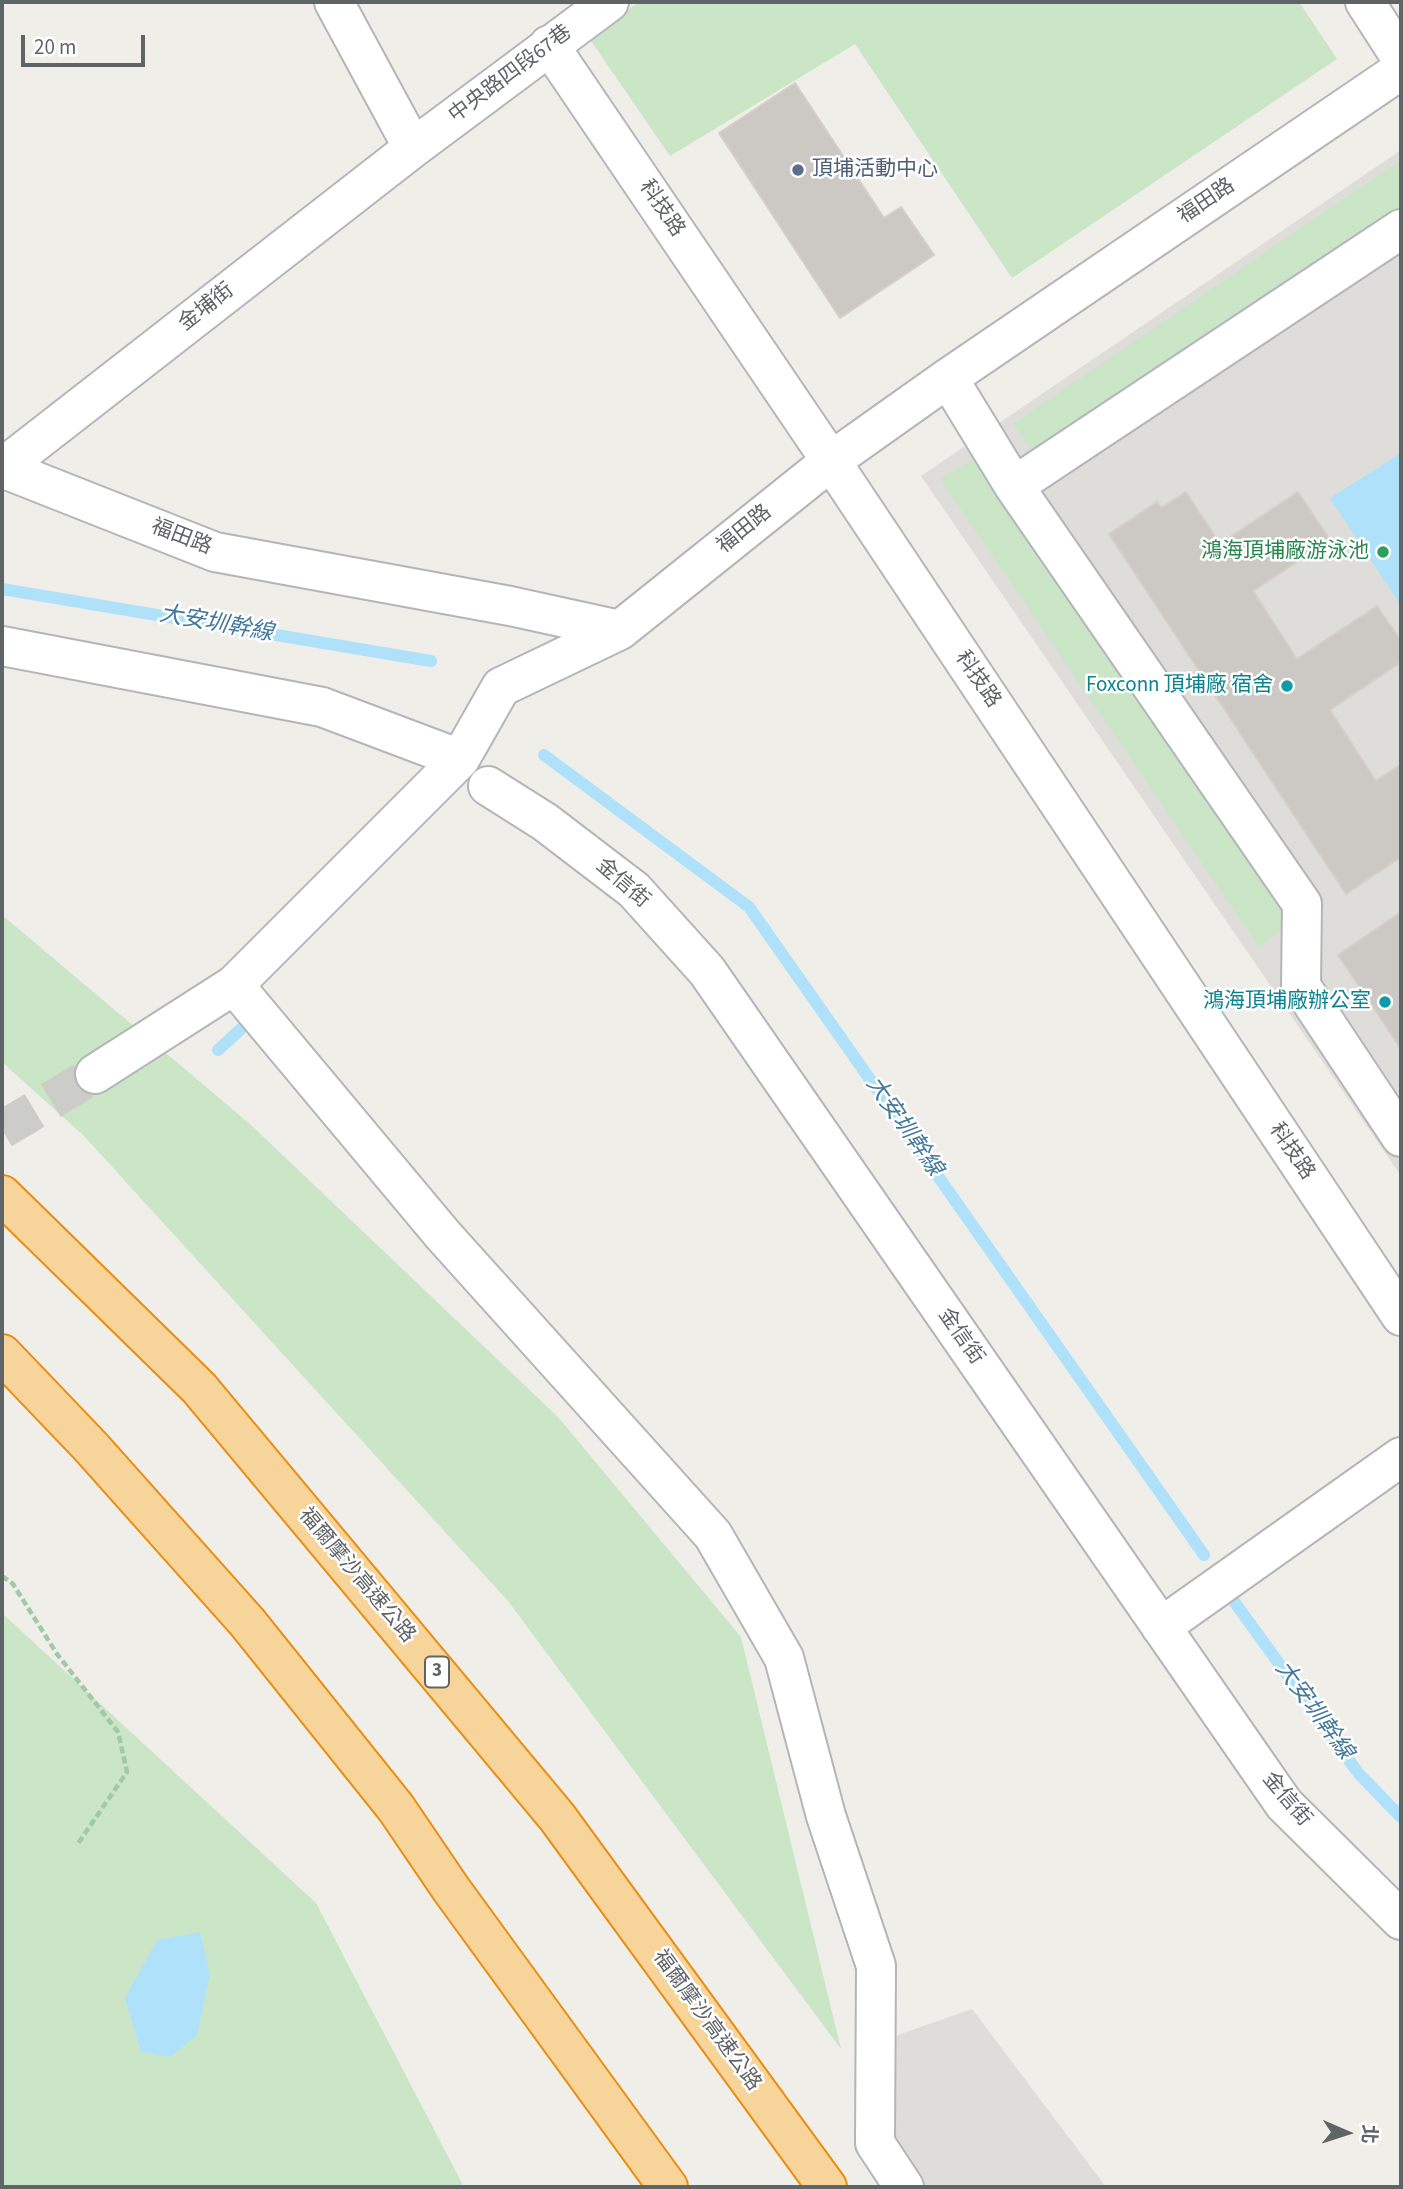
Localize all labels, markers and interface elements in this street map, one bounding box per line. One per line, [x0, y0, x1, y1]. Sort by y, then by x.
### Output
scale bar [24, 21, 149, 65]
street label: 中央路四段67巷 [445, 21, 577, 129]
text: 20 m [34, 32, 76, 62]
place label: 頂埔活動中心 [812, 157, 938, 183]
marker: 頂埔活動中心 [790, 162, 806, 178]
street label: 福田路 [1174, 174, 1240, 230]
street label: 科技路 [633, 176, 689, 242]
street label: 金埔街 [174, 279, 240, 337]
street label: 福田路 [713, 500, 777, 560]
street label: 福田路 [147, 515, 215, 561]
place label: 鴻海頂埔廠游泳池 [1201, 539, 1369, 565]
marker: 鴻海頂埔廠游泳池 [1375, 544, 1391, 560]
water label: 大安圳幹線 [157, 601, 275, 649]
street label: 科技路 [949, 647, 1005, 713]
place label: Foxconn 頂埔廠 宿舍 [1086, 673, 1273, 699]
marker: Foxconn 頂埔廠 宿舍 [1279, 678, 1295, 694]
street label: 金信街 [590, 854, 654, 914]
place label: 鴻海頂埔廠辦公室 [1203, 989, 1371, 1015]
marker: 鴻海頂埔廠辦公室 [1377, 994, 1393, 1010]
water label: 大安圳幹線 [859, 1072, 947, 1182]
street label: 科技路 [1263, 1119, 1319, 1185]
street label: 金信街 [932, 1304, 988, 1370]
street label: 福爾摩沙高速公路 [292, 1504, 420, 1648]
road number: 3 [425, 1656, 449, 1688]
water label: 大安圳幹線 [1268, 1656, 1358, 1766]
street label: 金信街 [1256, 1768, 1316, 1832]
street label: 福爾摩沙高速公路 [646, 1946, 766, 2096]
north arrow [1312, 2098, 1382, 2168]
text: 北 [1354, 2124, 1382, 2144]

